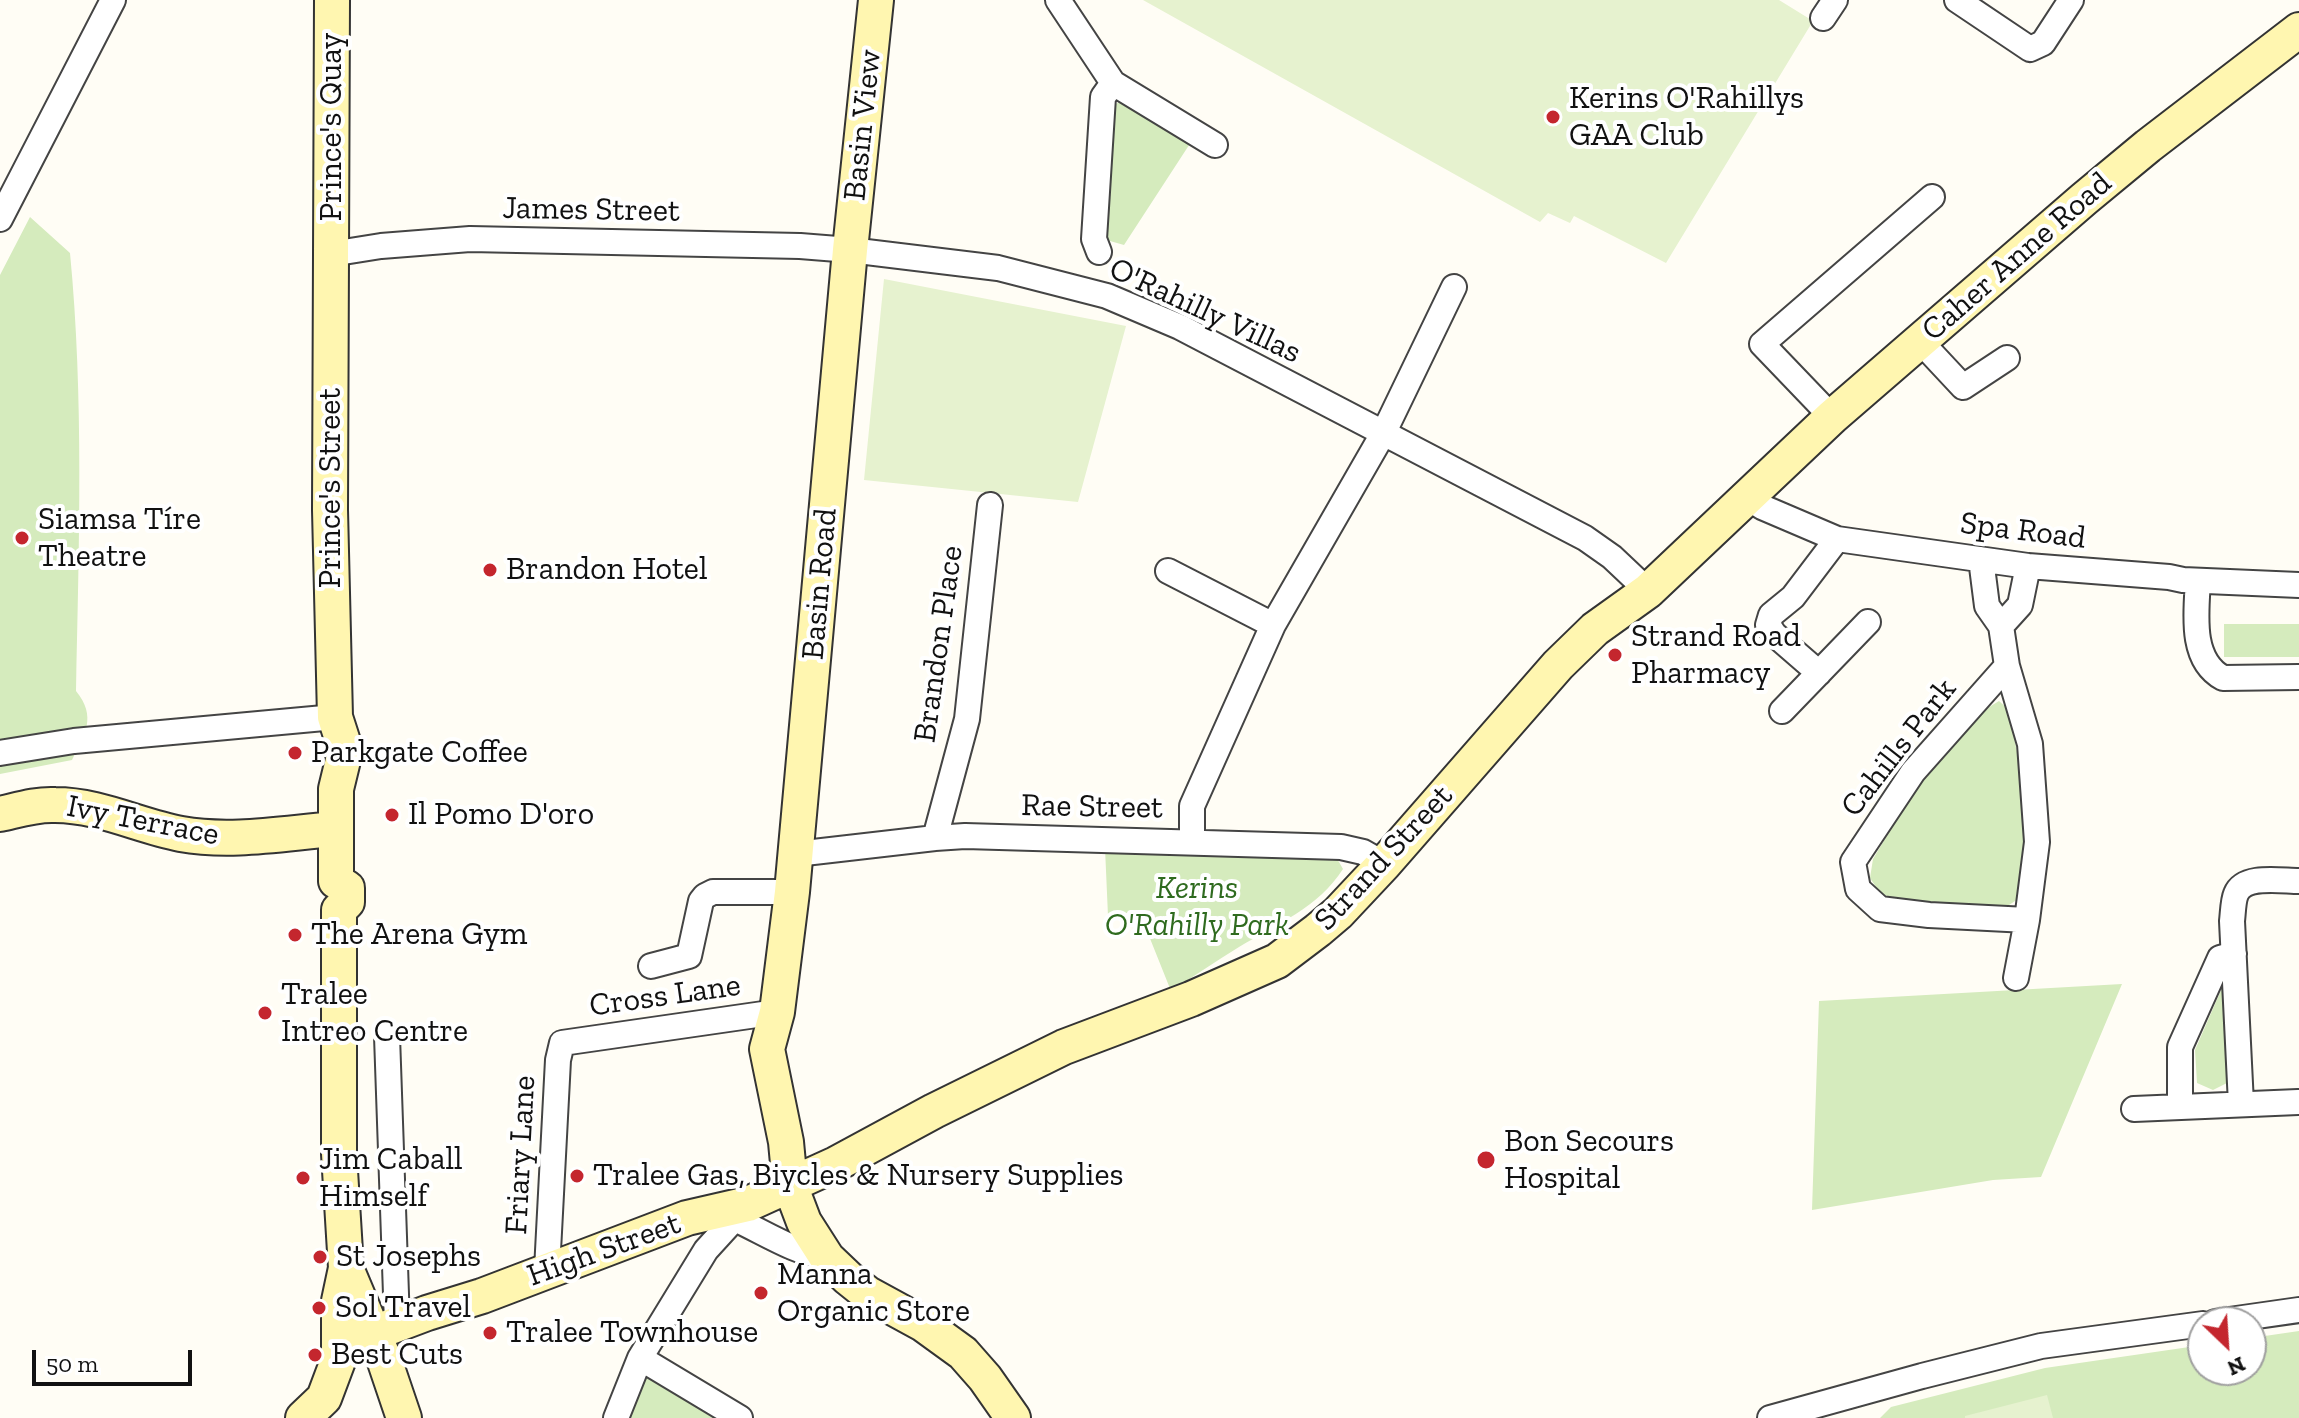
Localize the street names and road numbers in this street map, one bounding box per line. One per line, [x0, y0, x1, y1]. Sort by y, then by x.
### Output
street label: Prince's Quay [313, 33, 351, 221]
street label: Basin View [836, 48, 890, 202]
street label: Caher Anne Road [1914, 164, 2120, 350]
street label: James Street [502, 189, 680, 231]
street label: O'Rahilly Villas [1103, 250, 1307, 372]
street label: Prince's Street [312, 388, 350, 588]
street label: Spa Road [1958, 504, 2088, 558]
street label: Basin Road [794, 507, 846, 661]
street label: Brandon Place [906, 543, 972, 745]
street label: Cahills Park [1833, 671, 1965, 825]
street label: Strand Street [1307, 777, 1461, 939]
street label: Ivy Terrace [64, 787, 222, 855]
street label: Rae Street [1021, 787, 1163, 827]
street label: Cross Lane [587, 966, 743, 1026]
street label: Friary Lane [498, 1075, 544, 1235]
street label: High Street [522, 1205, 686, 1295]

